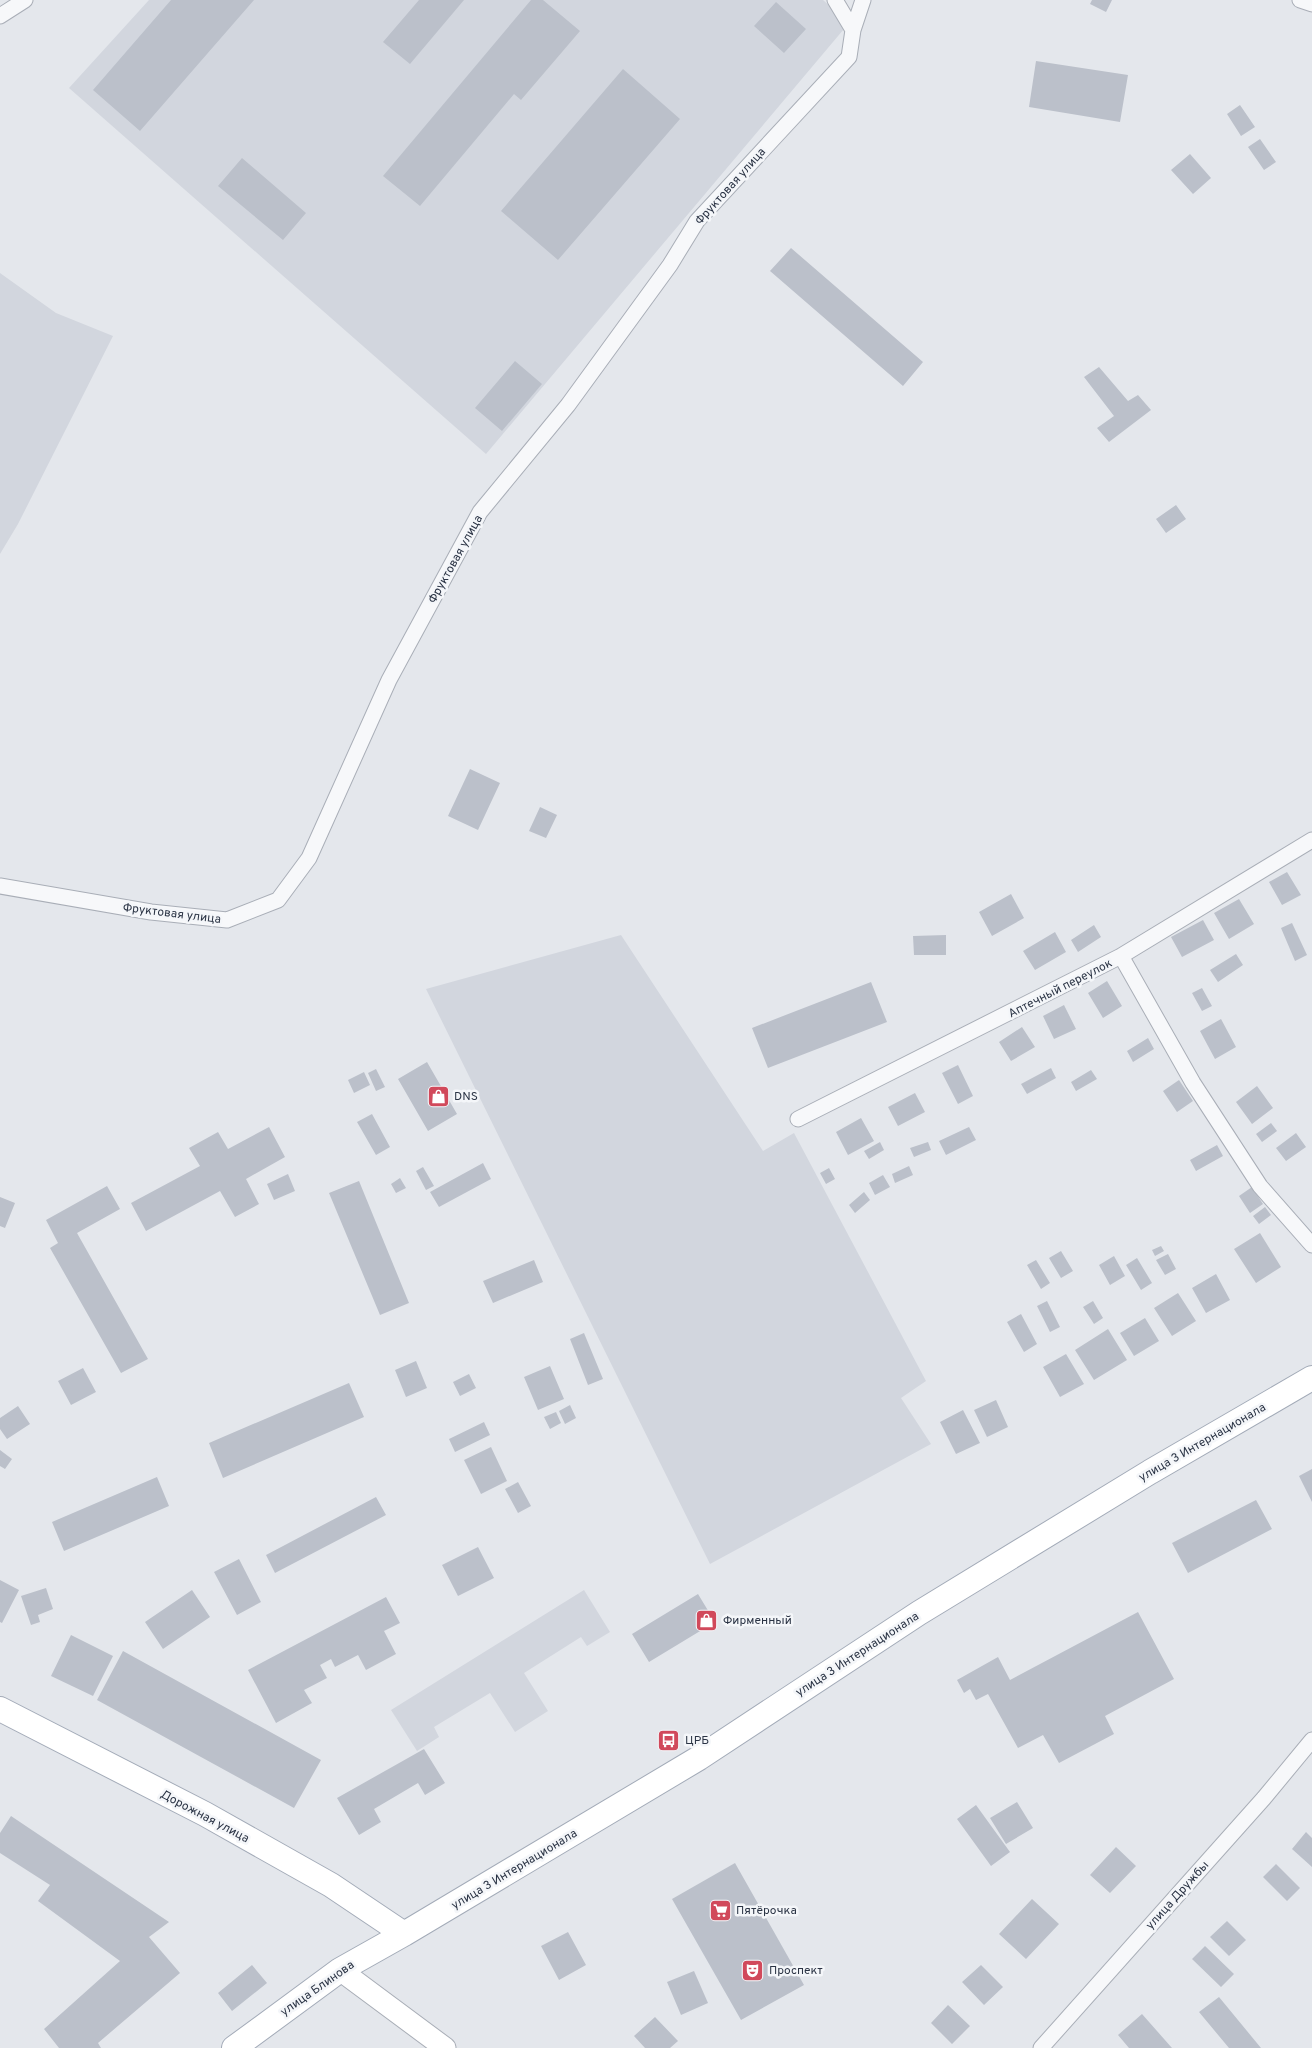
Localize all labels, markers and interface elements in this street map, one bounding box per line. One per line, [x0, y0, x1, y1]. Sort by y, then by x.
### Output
street label: Фруктовая улица [692, 145, 770, 229]
street label: Фруктовая улица [425, 512, 487, 607]
street label: Фруктовая улица [122, 900, 222, 928]
street label: Аптечный переулок [1006, 956, 1115, 1022]
shop icon: DNS [426, 1084, 450, 1108]
place label: DNS [454, 1089, 478, 1105]
street label: улица 3 Интернационала [1136, 1400, 1269, 1486]
shop icon: Фирменный [695, 1608, 719, 1632]
street label: улица 3 Интернационала [793, 1609, 922, 1701]
place label: Фирменный [723, 1613, 792, 1629]
bus stop icon: ЦРБ [657, 1728, 681, 1752]
place label: ЦРБ [685, 1733, 709, 1749]
street label: Дорожная улица [157, 1787, 252, 1847]
street label: улица 3 Интернационала [449, 1826, 580, 1914]
street label: улица Дружбы [1143, 1858, 1213, 1933]
supermarket icon: Пятёрочка [708, 1898, 732, 1922]
place label: Пятёрочка [736, 1903, 797, 1919]
street label: улица Блинова [277, 1957, 358, 2020]
theatre icon: Проспект [741, 1958, 765, 1982]
place label: Проспект [769, 1963, 823, 1979]

